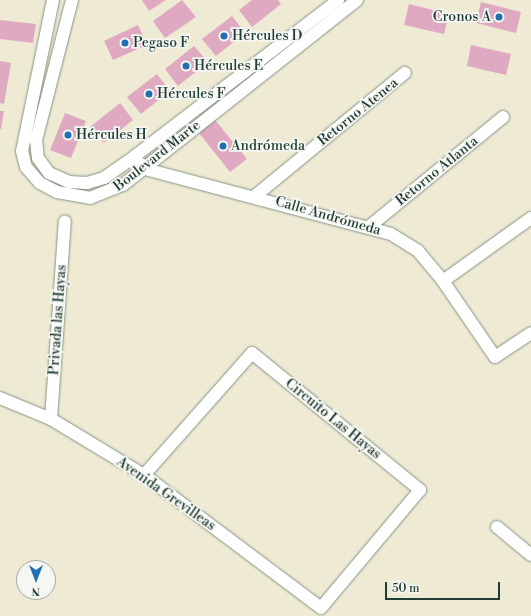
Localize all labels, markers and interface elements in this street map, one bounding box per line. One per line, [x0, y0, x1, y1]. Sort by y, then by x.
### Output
place label: Cronos A [433, 9, 491, 25]
marker: Cronos A [494, 12, 504, 22]
place label: Hércules D [232, 28, 302, 44]
marker: Hércules D [219, 31, 229, 41]
place label: Pegaso F [133, 35, 189, 51]
marker: Pegaso F [120, 38, 130, 48]
place label: Hércules E [194, 58, 263, 74]
marker: Hércules E [181, 61, 191, 71]
street label: Retorno Atenea [314, 74, 402, 150]
place label: Hércules F [157, 86, 226, 102]
marker: Hércules F [144, 89, 154, 99]
street label: Boulevard Marte [110, 117, 204, 195]
place label: Hércules H [76, 127, 147, 143]
marker: Hércules H [63, 130, 73, 140]
street label: Retorno Atlanta [392, 133, 482, 209]
place label: Andrómeda [231, 138, 305, 154]
marker: Andrómeda [218, 141, 228, 151]
street label: Calle Andrómeda [273, 193, 383, 239]
street label: Privada las Hayas [46, 264, 70, 376]
street label: Circuito Las Hayas [282, 375, 384, 463]
street label: Avenida Grevilleas [113, 454, 219, 534]
north arrow [16, 560, 56, 600]
scale bar [387, 574, 502, 600]
text: 50 m [392, 581, 420, 596]
text: N [32, 584, 40, 598]

